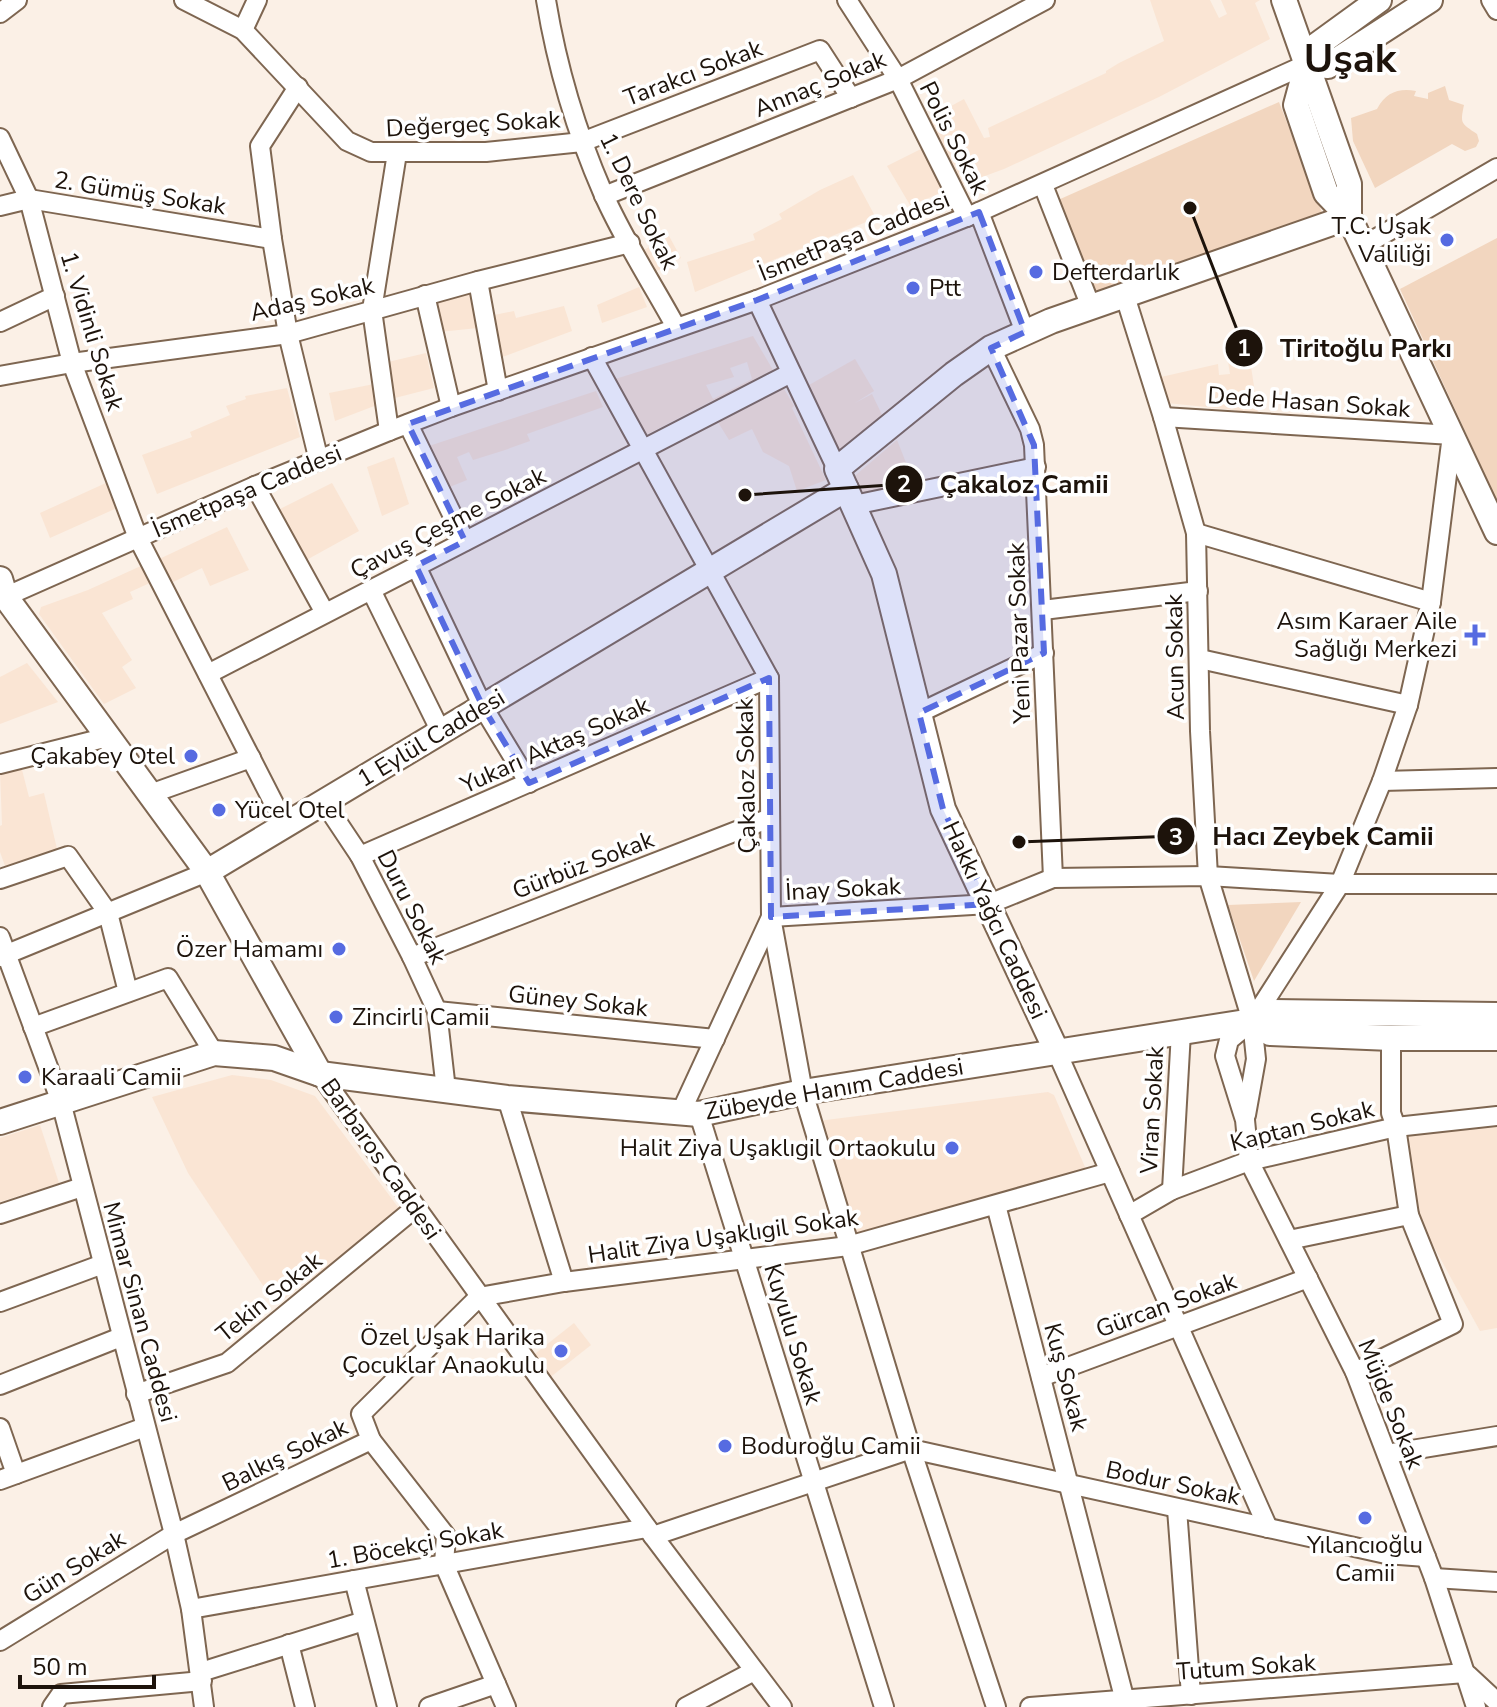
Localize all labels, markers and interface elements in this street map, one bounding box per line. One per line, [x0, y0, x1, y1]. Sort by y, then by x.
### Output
street label: Tarakcı Sokak [619, 32, 768, 114]
district label: Uşak [1304, 32, 1398, 86]
street label: Annaç Sokak [749, 43, 892, 125]
street label: Polis Sokak [912, 76, 997, 201]
street label: Değergeç Sokak [385, 103, 562, 145]
street label: 1. Dere Sokak [592, 127, 686, 276]
street label: 2. Gümüş Sokak [52, 164, 229, 223]
street label: İsmetPaşa Caddesi [754, 183, 954, 289]
place label: T.C. Uşak Valiliği [1332, 210, 1432, 270]
marker: T.C. Uşak Valiliği [1438, 231, 1456, 249]
street label: 1. Vidinli Sokak [53, 247, 132, 415]
place label: Defterdarlık [1052, 256, 1180, 288]
marker: Defterdarlık [1027, 263, 1045, 281]
street label: Adaş Sokak [247, 269, 378, 329]
place label: Ptt [929, 272, 962, 304]
marker: Ptt [904, 279, 922, 297]
callout: Tiritoğlu Parkı [1224, 323, 1468, 373]
text: Tiritoğlu Parkı [1280, 331, 1452, 366]
text: 1 [1237, 332, 1251, 364]
street label: Dede Hasan Sokak [1206, 379, 1412, 425]
street label: İsmetpaşa Caddesi [147, 437, 347, 545]
street label: Çavuş Çeşme Sokak [345, 459, 552, 586]
callout: Çakaloz Camii [884, 459, 1125, 509]
text: Çakaloz Camii [939, 467, 1109, 502]
text: 2 [897, 468, 911, 500]
street label: Yeni Pazar Sokak [1000, 541, 1038, 725]
street label: Acun Sokak [1158, 593, 1192, 721]
place label: Asım Karaer Aile Sağlığı Merkezi [1277, 605, 1457, 665]
marker: Asım Karaer Aile Sağlığı Merkezi [1464, 624, 1486, 646]
street label: 1 Eylül Caddesi [351, 681, 511, 795]
street label: Yukarı Aktaş Sokak [455, 689, 655, 801]
street label: Çakaloz Sokak [729, 697, 763, 854]
place label: Çakabey Otel [30, 740, 175, 772]
marker: Çakabey Otel [182, 747, 200, 765]
place label: Yücel Otel [234, 794, 345, 826]
marker: Yücel Otel [210, 801, 228, 819]
callout: Hacı Zeybek Camii [1156, 811, 1450, 861]
street label: Hakkı Yağcı Caddesi [935, 816, 1055, 1024]
text: Hacı Zeybek Camii [1212, 819, 1434, 854]
text: 3 [1169, 821, 1183, 853]
street label: Gürbüz Sokak [508, 823, 659, 907]
street label: Duru Sokak [370, 844, 455, 970]
street label: İnay Sokak [784, 870, 903, 908]
place label: Özer Hamamı [176, 933, 323, 965]
marker: Özer Hamamı [330, 940, 348, 958]
street label: Güney Sokak [507, 978, 650, 1024]
place label: Zincirli Camii [352, 1001, 490, 1033]
marker: Zincirli Camii [327, 1008, 345, 1026]
street label: Viran Sokak [1133, 1044, 1171, 1176]
street label: Zübeyde Hanım Caddesi [702, 1050, 966, 1128]
place label: Karaali Camii [41, 1061, 182, 1093]
marker: Karaali Camii [16, 1068, 34, 1086]
street label: Barbaros Caddesi [313, 1072, 449, 1246]
street label: Kaptan Sokak [1227, 1092, 1378, 1159]
place label: Halit Ziya Uşaklıgil Ortaokulu [620, 1132, 936, 1164]
marker: Halit Ziya Uşaklıgil Ortaokulu [943, 1139, 961, 1157]
street label: Mimar Sinan Caddesi [95, 1198, 185, 1426]
street label: Halit Ziya Uşaklıgil Sokak [586, 1201, 861, 1271]
street label: Tekin Sokak [209, 1244, 329, 1350]
street label: Kuyulu Sokak [756, 1260, 830, 1409]
street label: Gürcan Sokak [1091, 1264, 1242, 1345]
street label: Kuş Sokak [1036, 1319, 1096, 1436]
place label: Özel Uşak Harika Çocuklar Anaokulu [342, 1321, 545, 1381]
street label: Müjde Sokak [1350, 1334, 1432, 1475]
marker: Özel Uşak Harika Çocuklar Anaokulu [552, 1342, 570, 1360]
street label: Balkış Sokak [217, 1410, 354, 1499]
place label: Boduroğlu Camii [741, 1430, 921, 1462]
marker: Boduroğlu Camii [716, 1437, 734, 1455]
street label: Bodur Sokak [1103, 1453, 1244, 1513]
marker: Yılancıoğlu Camii [1356, 1509, 1374, 1527]
street label: 1. Böcekçi Sokak [324, 1514, 507, 1576]
street label: Gün Sokak [17, 1522, 132, 1611]
place label: Yılancıoğlu Camii [1306, 1529, 1423, 1589]
scale bar [20, 1639, 154, 1689]
street label: Tutum Sokak [1175, 1646, 1318, 1688]
text: 50 m [32, 1651, 88, 1683]

